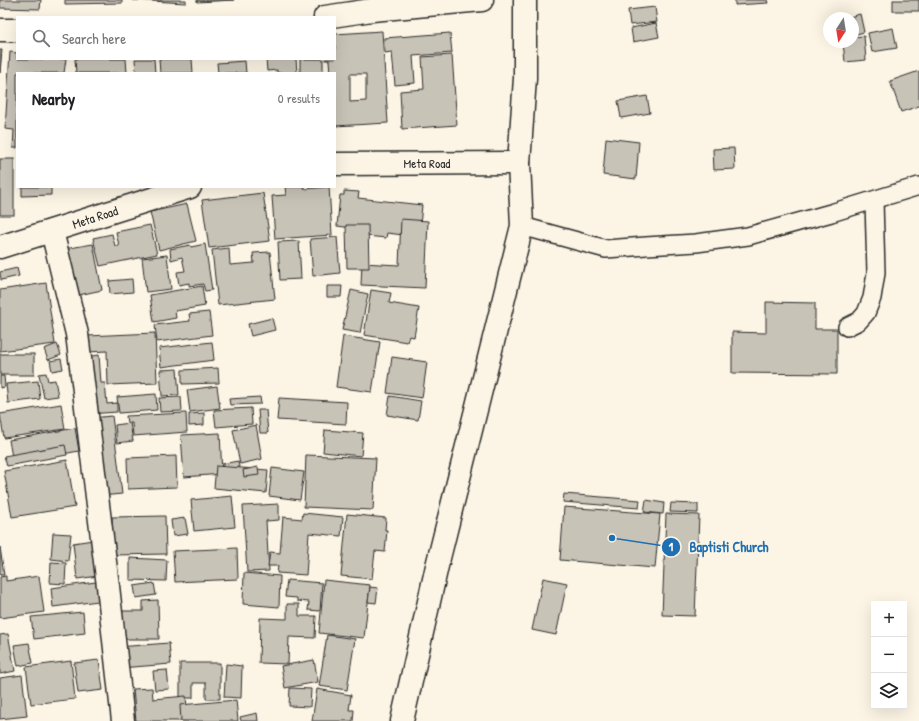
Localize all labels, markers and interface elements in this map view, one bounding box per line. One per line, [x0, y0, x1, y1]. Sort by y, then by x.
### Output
north arrow [823, 12, 859, 48]
search box [16, 16, 336, 60]
icon: search [30, 27, 52, 49]
text: Search here [62, 28, 126, 49]
text: Nearby [32, 87, 75, 110]
text: 0 results [278, 89, 320, 107]
street label: Meta Road [404, 154, 450, 172]
street label: Meta Road [70, 201, 120, 233]
callout: Baptisti Church [661, 534, 776, 560]
text: Baptisti Church [690, 537, 769, 558]
text: 1 [669, 538, 674, 555]
map controls [871, 601, 907, 709]
button: + [871, 601, 907, 637]
button: − [871, 637, 907, 673]
button: layers [871, 673, 907, 709]

